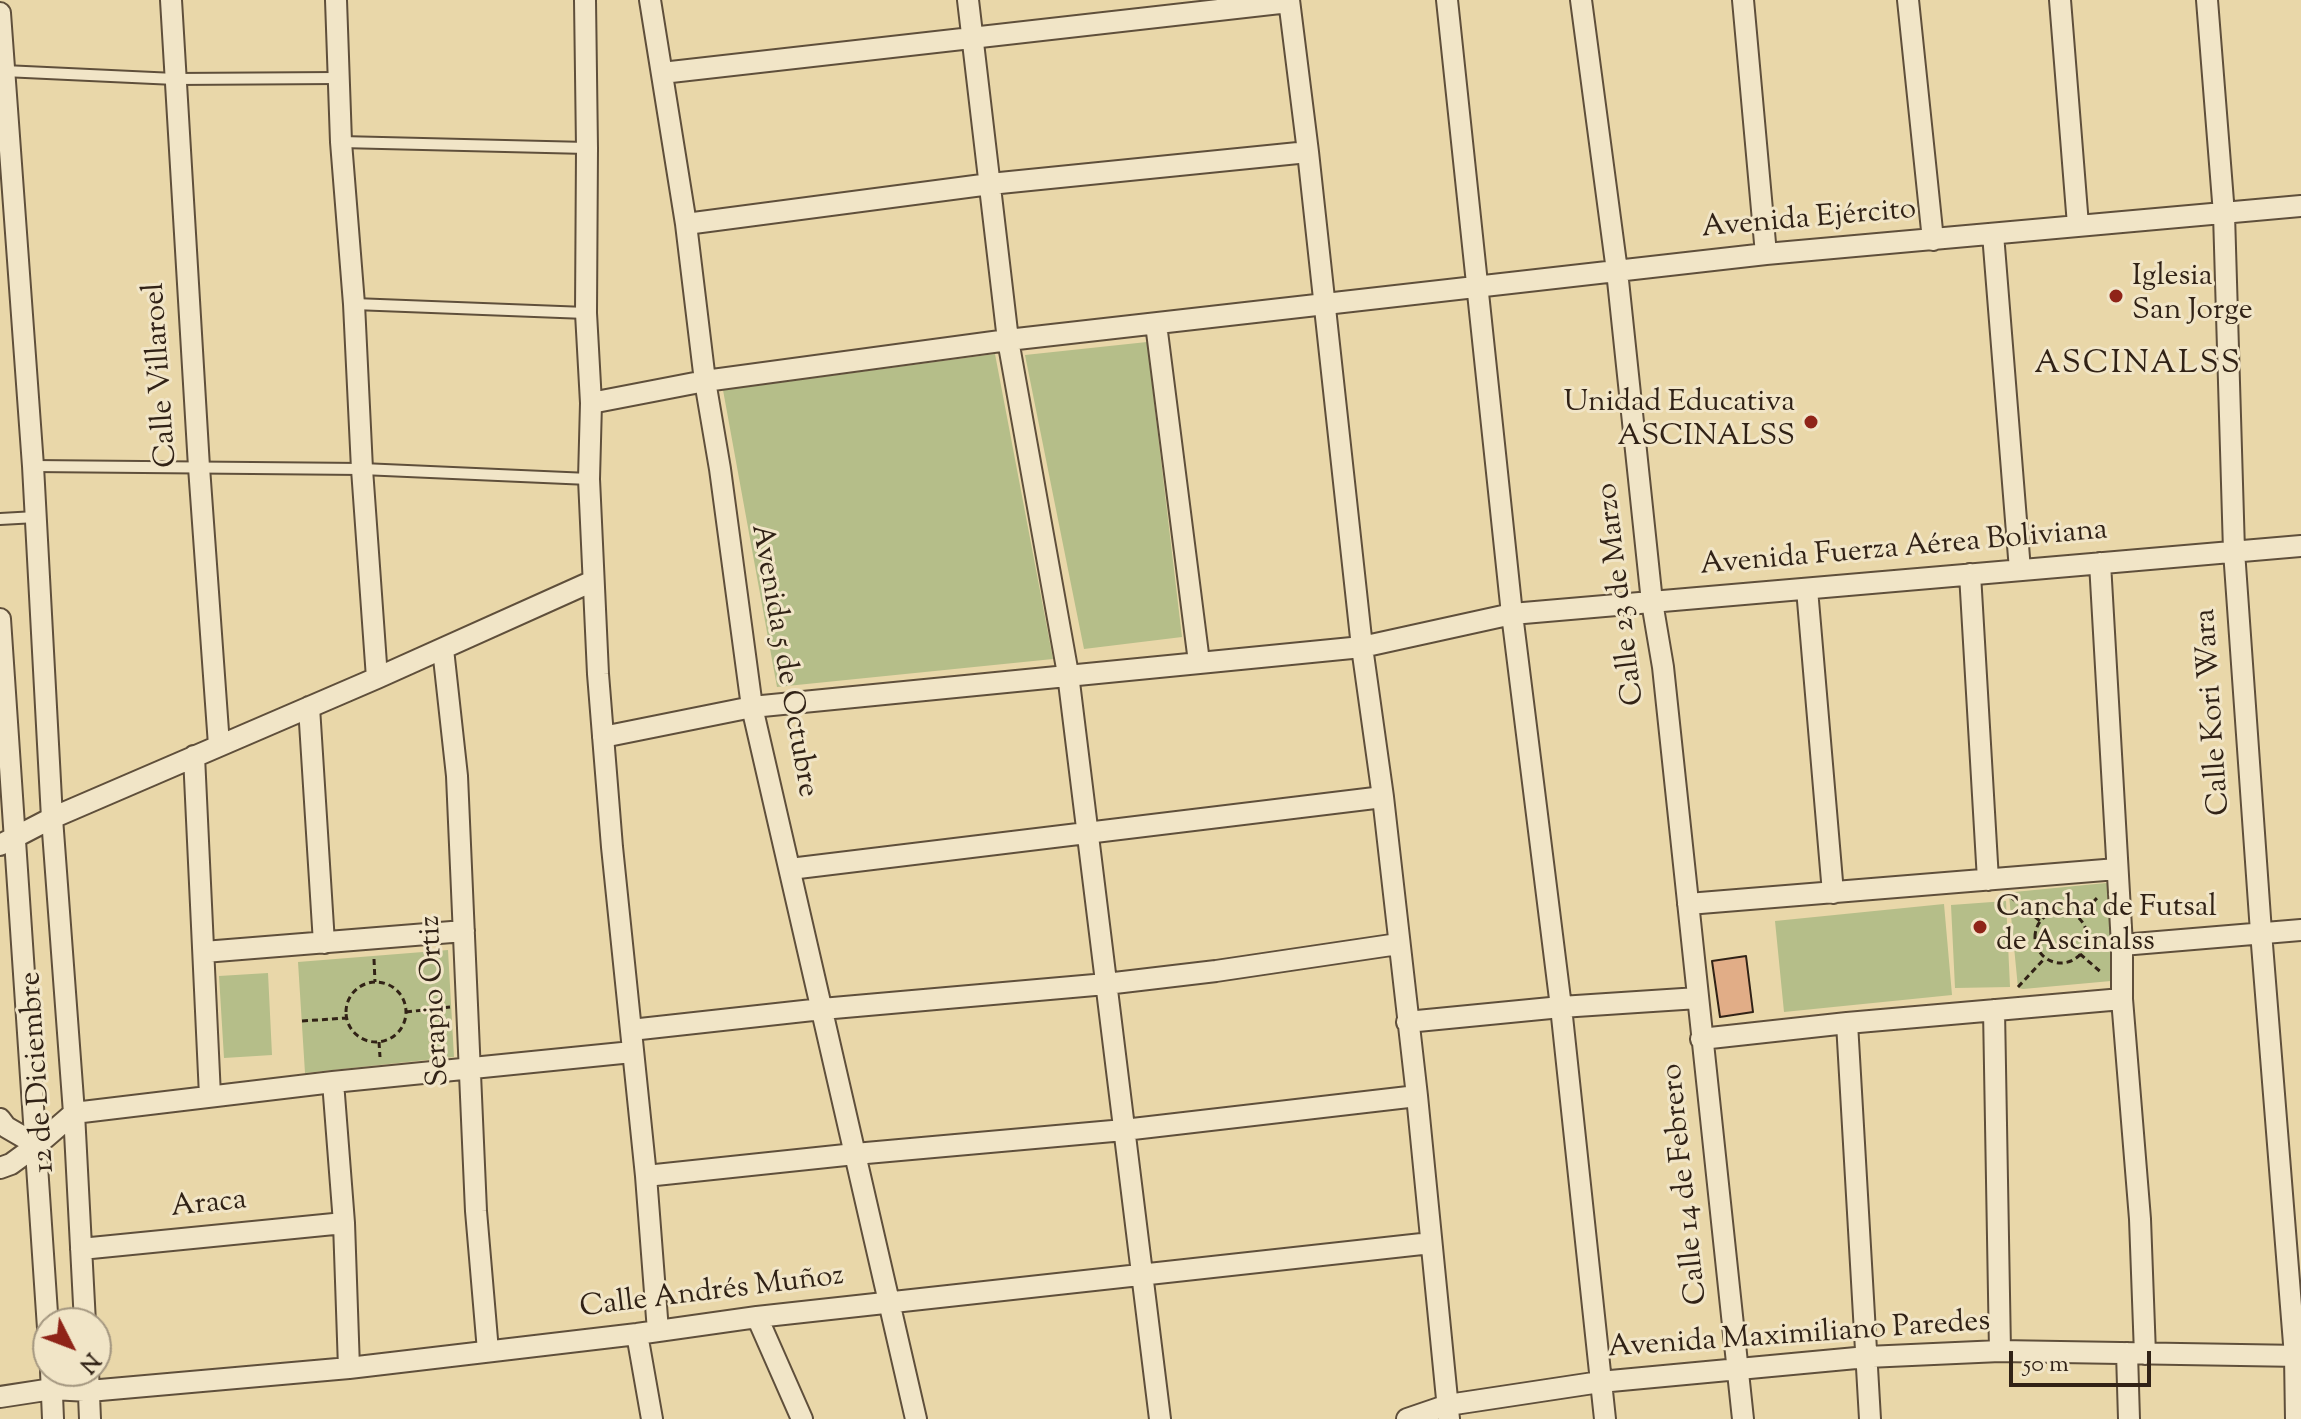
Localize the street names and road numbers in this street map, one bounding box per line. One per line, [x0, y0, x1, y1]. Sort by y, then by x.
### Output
street label: Avenida Ejército [1700, 194, 1918, 248]
street label: Calle Villaroel [139, 281, 187, 469]
street label: Calle 23 de Marzo [1591, 481, 1655, 707]
street label: Avenida Fuerza Aérea Boliviana [1699, 514, 2109, 586]
street label: Avenida 5 de Octubre [740, 522, 824, 800]
street label: Calle Kori Wara [2190, 607, 2240, 817]
street label: Serapio Ortiz [415, 914, 459, 1088]
street label: 12 de Diciembre [15, 970, 65, 1174]
street label: Calle 14 de Febrero [1656, 1062, 1718, 1306]
street label: Araca [169, 1184, 249, 1228]
street label: Calle Andrés Muñoz [578, 1260, 846, 1328]
street label: Avenida Maximiliano Paredes [1607, 1306, 1991, 1368]

